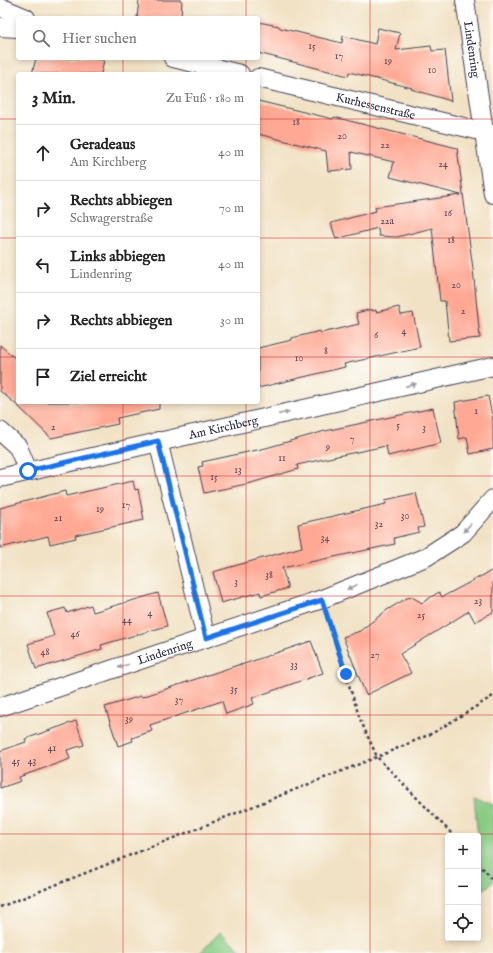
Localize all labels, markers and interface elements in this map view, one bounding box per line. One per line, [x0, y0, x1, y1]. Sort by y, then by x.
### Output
search box [16, 16, 260, 60]
street label: Lindenring [461, 20, 484, 79]
icon: search [30, 27, 52, 49]
text: Hier suchen [62, 29, 137, 48]
house number: 15 [308, 40, 316, 53]
house number: 17 [335, 50, 344, 63]
house number: 19 [384, 55, 392, 68]
house number: 10 [428, 64, 436, 77]
text: 3 Min. [32, 88, 75, 109]
street label: Kurhessenstraße [335, 89, 417, 123]
text: Zu Fuß · 180 m [166, 90, 244, 107]
house number: 18 [292, 116, 300, 129]
house number: 20 [337, 130, 347, 143]
text: Geradeaus [70, 135, 135, 154]
house number: 22 [380, 139, 390, 152]
icon: ahead [32, 142, 54, 164]
text: 40 m [218, 144, 244, 161]
text: Am Kirchberg [70, 154, 147, 171]
house number: 24 [438, 158, 448, 171]
text: Rechts abbiegen [70, 191, 173, 210]
icon: right [32, 198, 54, 220]
text: 70 m [219, 200, 244, 217]
house number: 16 [444, 207, 453, 220]
text: Schwagerstraße [70, 210, 153, 227]
house number: 22a [380, 215, 395, 228]
house number: 18 [447, 234, 455, 247]
text: Links abbiegen [70, 247, 166, 266]
icon: left [32, 254, 54, 276]
text: 40 m [218, 256, 244, 273]
text: Lindenring [70, 266, 132, 283]
house number: 20 [451, 279, 461, 292]
house number: 2 [461, 305, 466, 318]
icon: right [32, 310, 54, 332]
text: Rechts abbiegen [70, 311, 173, 330]
text: 30 m [220, 312, 244, 329]
house number: 4 [402, 325, 407, 338]
house number: 6 [374, 329, 379, 342]
house number: 8 [324, 345, 328, 358]
house number: 10 [295, 352, 303, 365]
icon: arrive [32, 366, 54, 388]
text: Ziel erreicht [70, 367, 147, 386]
one-way arrow [404, 381, 417, 387]
house number: 1 [474, 405, 478, 418]
one-way arrow [278, 410, 290, 416]
street label: Am Kirchberg [186, 412, 260, 443]
house number: 5 [396, 419, 400, 432]
house number: 2 [51, 421, 56, 434]
house number: 3 [422, 422, 426, 435]
house number: 7 [350, 433, 355, 446]
house number: 9 [325, 441, 330, 454]
house number: 11 [278, 452, 286, 465]
route start [19, 462, 37, 480]
house number: 13 [234, 464, 242, 477]
house number: 15 [210, 471, 218, 484]
house number: 17 [122, 499, 131, 512]
house number: 19 [96, 503, 104, 516]
house number: 30 [401, 510, 409, 523]
house number: 21 [54, 512, 62, 525]
house number: 32 [375, 518, 384, 531]
one-way arrow [462, 523, 472, 533]
house number: 34 [321, 532, 329, 545]
house number: 38 [265, 569, 273, 582]
house number: 3 [234, 576, 238, 589]
one-way arrow [347, 584, 358, 590]
house number: 23 [474, 595, 482, 608]
house number: 4 [148, 607, 153, 620]
house number: 25 [417, 609, 426, 622]
house number: 44 [122, 614, 132, 627]
house number: 46 [70, 628, 80, 641]
street label: Lindenring [136, 635, 195, 668]
house number: 48 [41, 646, 49, 659]
house number: 27 [370, 649, 380, 662]
house number: 33 [290, 659, 298, 672]
one-way arrow [117, 663, 129, 669]
route end [337, 665, 355, 683]
house number: 35 [230, 683, 238, 696]
house number: 37 [175, 694, 184, 707]
house number: 39 [125, 713, 133, 726]
house number: 41 [48, 742, 57, 755]
house number: 45 [12, 755, 21, 768]
house number: 43 [28, 755, 37, 768]
map controls [445, 833, 481, 941]
button: + [445, 833, 481, 869]
button: − [445, 869, 481, 905]
button: locate [445, 905, 481, 941]

